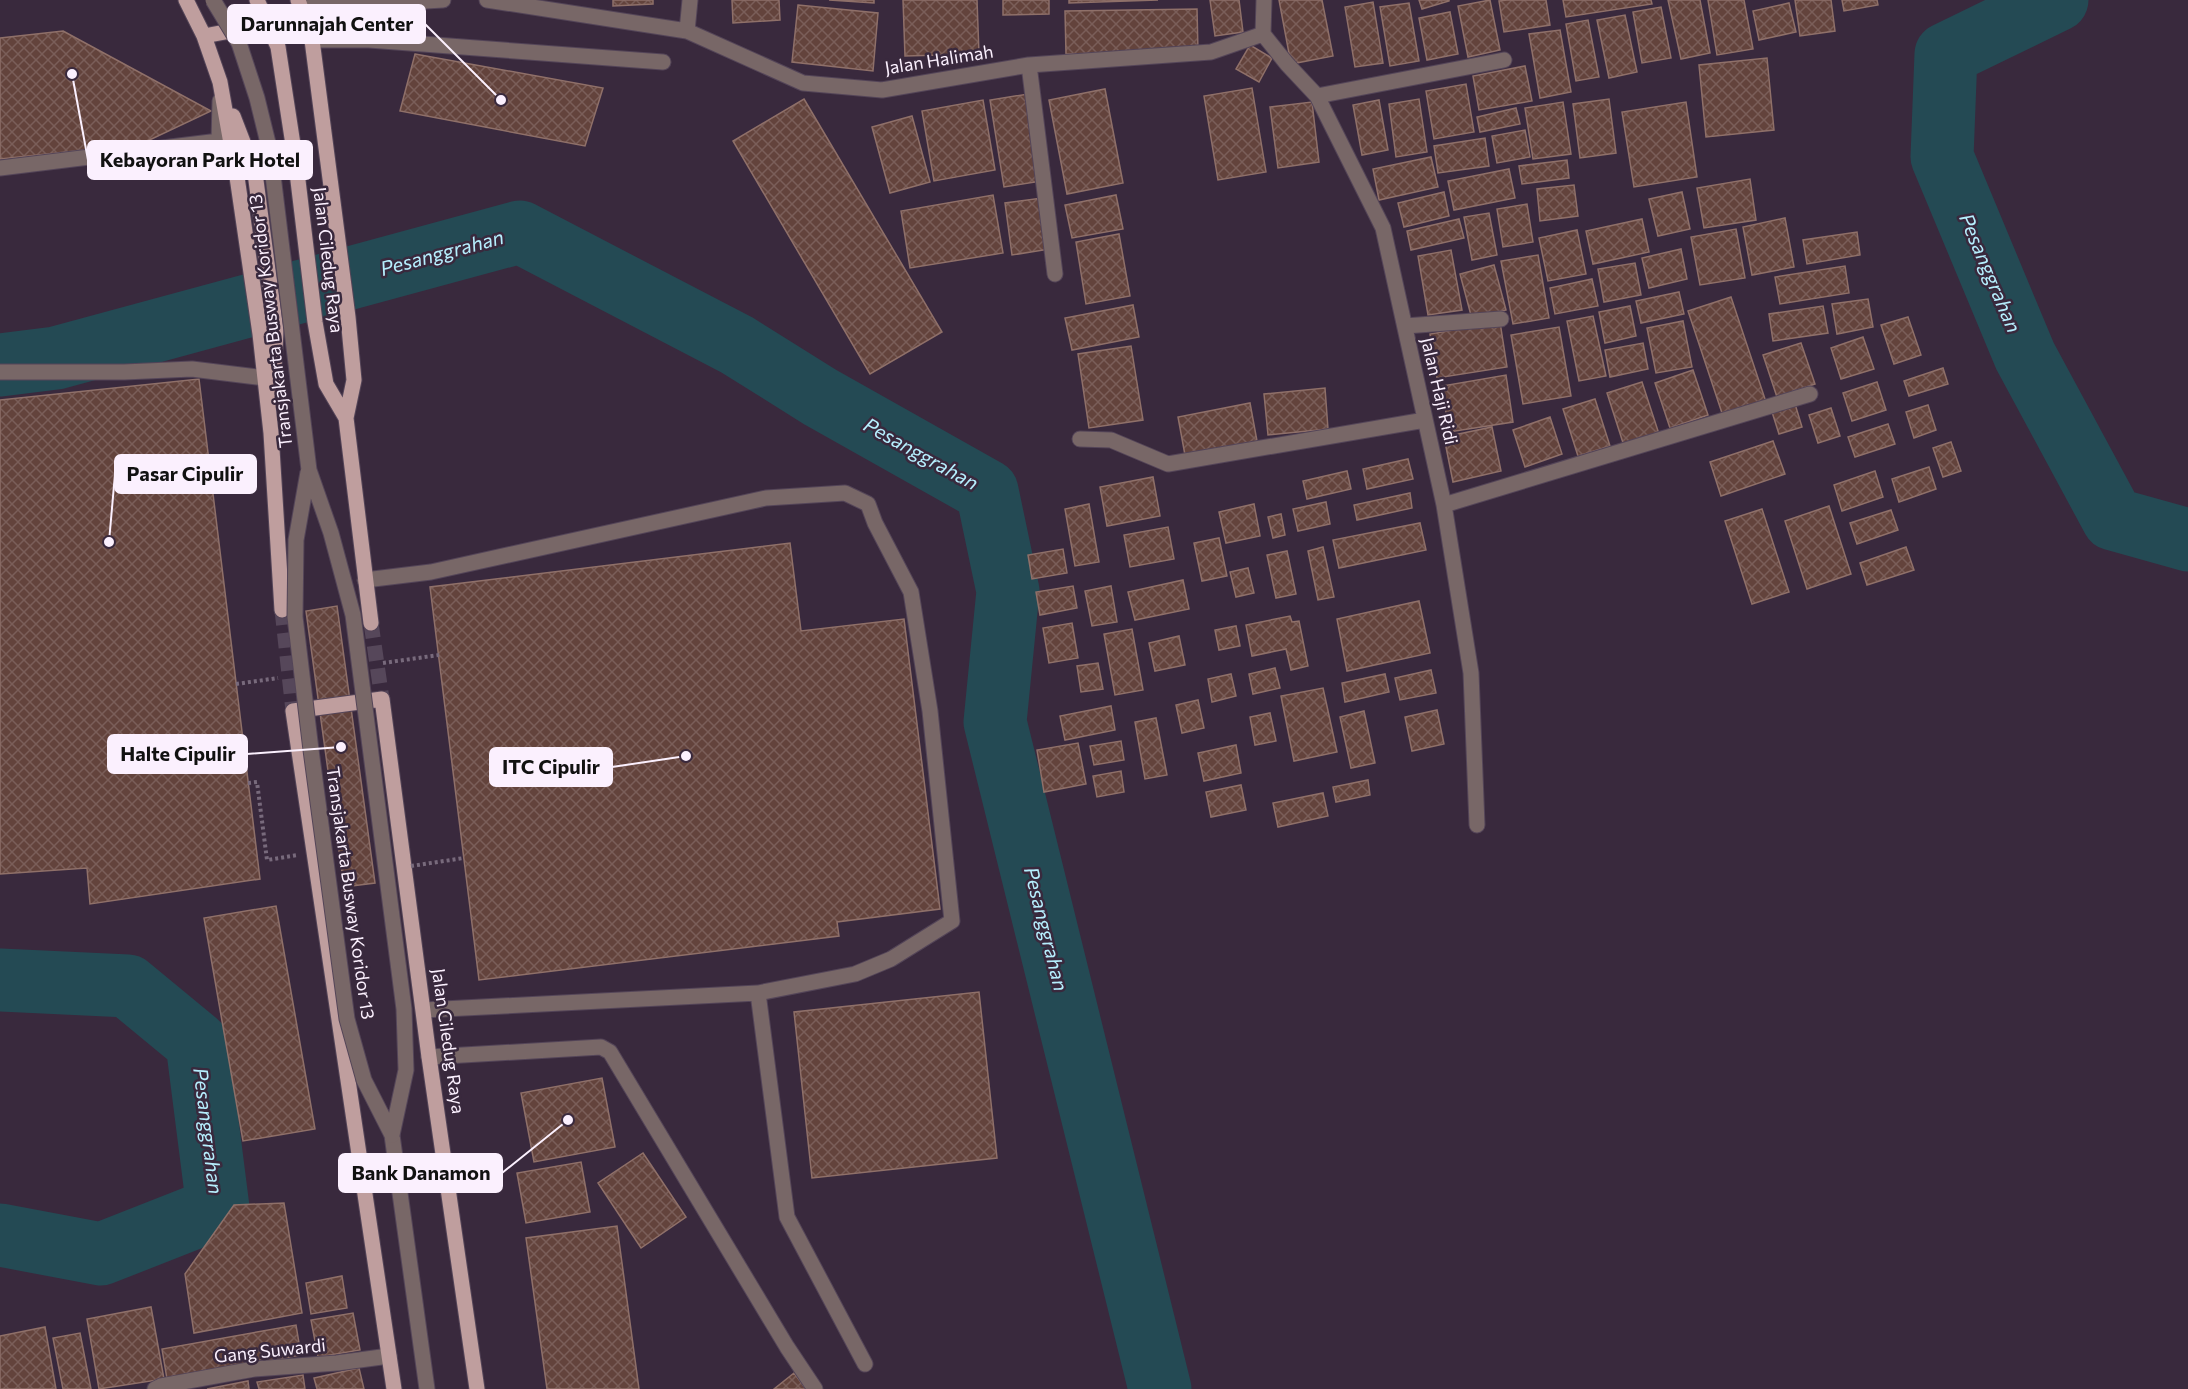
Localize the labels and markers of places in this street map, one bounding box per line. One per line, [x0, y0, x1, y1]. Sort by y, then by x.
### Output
callout: Darunnajah Center [228, 5, 425, 43]
callout: Kebayoran Park Hotel [88, 141, 312, 179]
callout: Pasar Cipulir [115, 455, 256, 493]
callout: Halte Cipulir [108, 735, 247, 773]
callout: ITC Cipulir [490, 748, 612, 786]
callout: Bank Danamon [339, 1154, 502, 1192]

